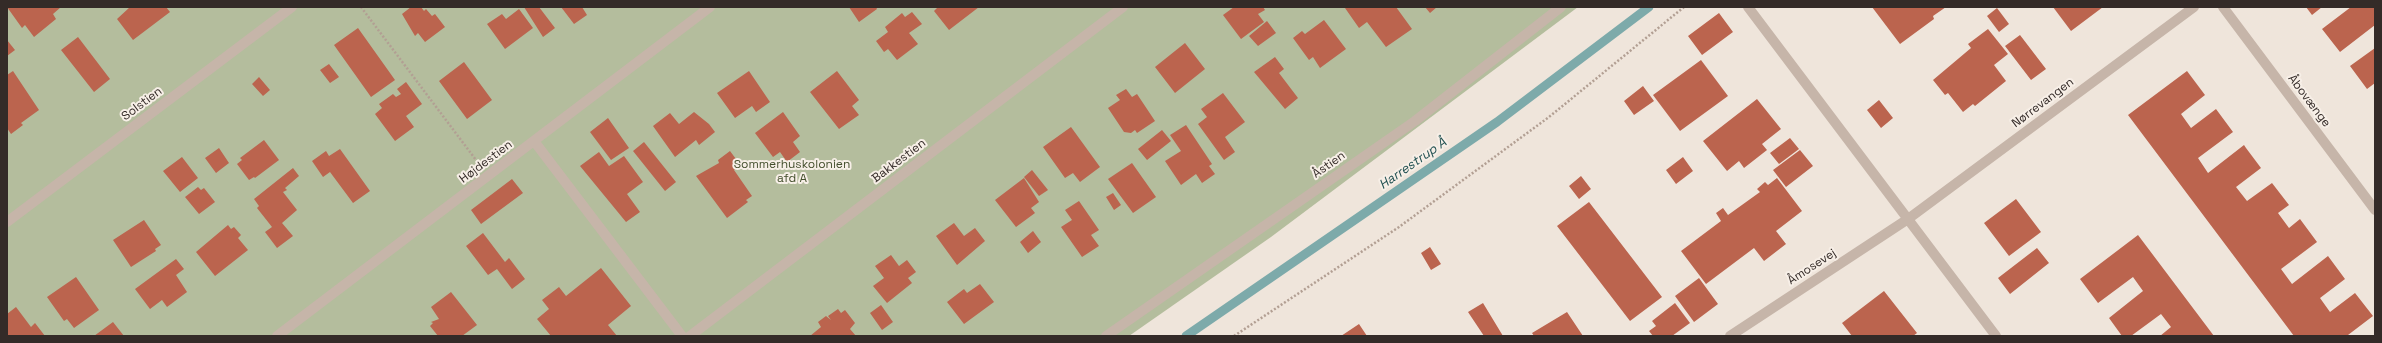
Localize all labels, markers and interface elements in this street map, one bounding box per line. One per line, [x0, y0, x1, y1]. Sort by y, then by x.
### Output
street label: Åbovænge [2285, 72, 2333, 130]
street label: Nørrevangen [2009, 75, 2077, 131]
street label: Solstien [119, 84, 165, 124]
water label: Harrestrup Å [1376, 135, 1450, 193]
street label: Bakkestien [869, 136, 929, 186]
street label: Højdestien [457, 138, 515, 186]
street label: Åstien [1310, 149, 1348, 181]
park label: Sommerhuskolonien afd A [734, 158, 850, 186]
street label: Åmosevej [1785, 246, 1839, 288]

